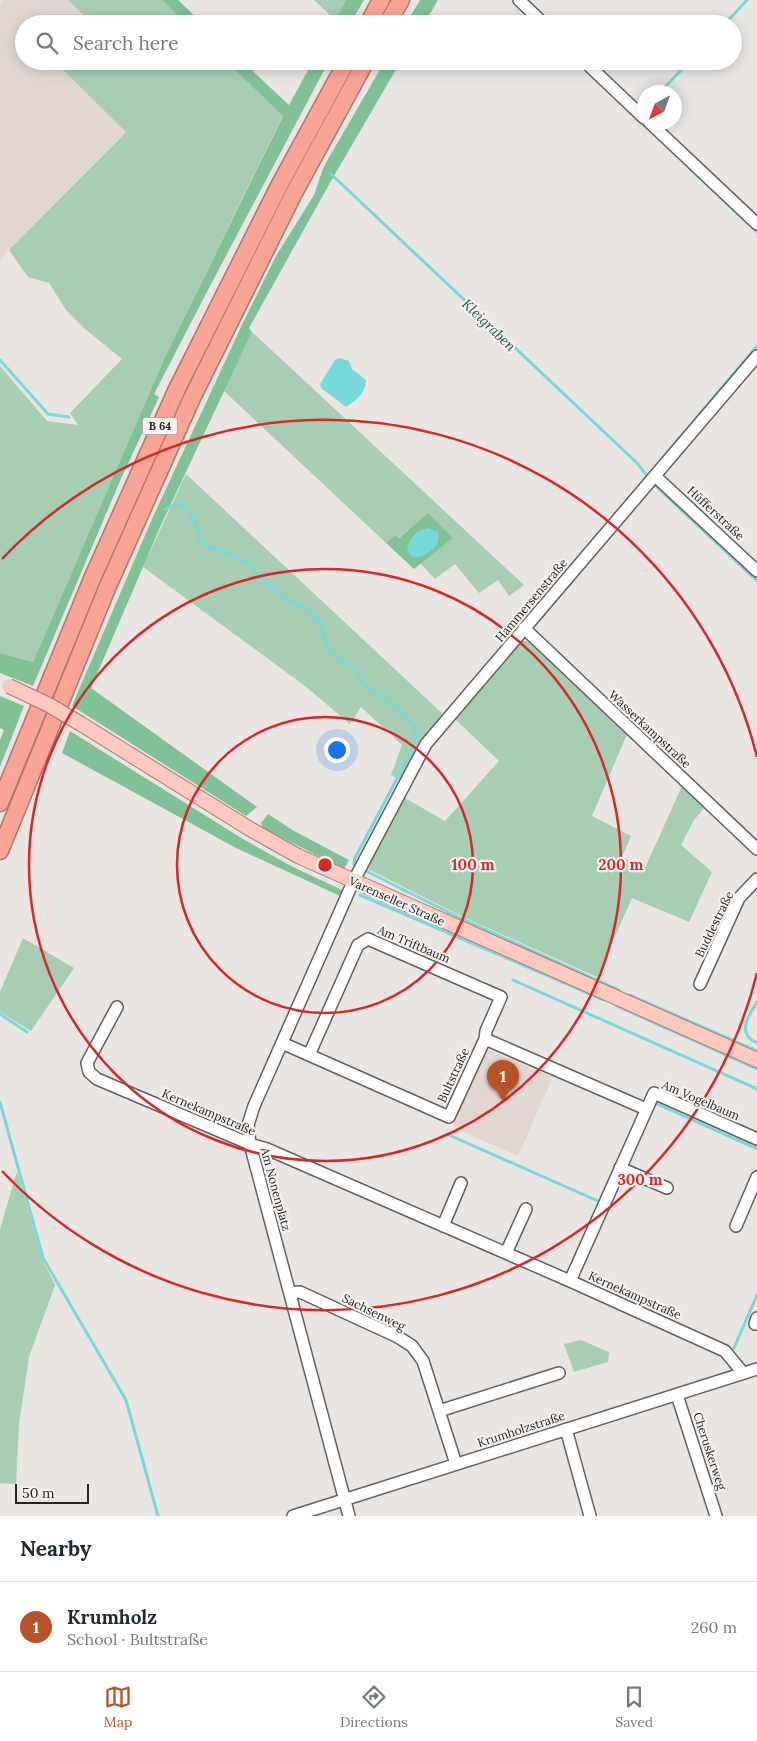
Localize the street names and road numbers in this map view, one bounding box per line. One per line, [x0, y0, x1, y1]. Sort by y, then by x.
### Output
road number: B 64 [142, 418, 178, 434]
street label: Hüfferstraße [684, 483, 748, 543]
street label: Hammersenstraße [492, 555, 571, 645]
street label: Wasserkampstraße [606, 687, 695, 771]
street label: Varenseller Straße [346, 873, 448, 929]
street label: Buddestraße [692, 888, 737, 959]
street label: Am Triftbaum [375, 922, 453, 966]
street label: Bultstraße [434, 1045, 472, 1105]
street label: Am Vogelbaum [659, 1076, 742, 1123]
street label: Kernekampstraße [160, 1086, 259, 1139]
street label: Am Nonenplatz [257, 1145, 294, 1232]
street label: Kernekampstraße [586, 1268, 684, 1322]
street label: Sachsenweg [340, 1290, 408, 1334]
street label: Krumholzstraße [475, 1408, 567, 1450]
street label: Cheruskerweg [690, 1410, 730, 1492]

